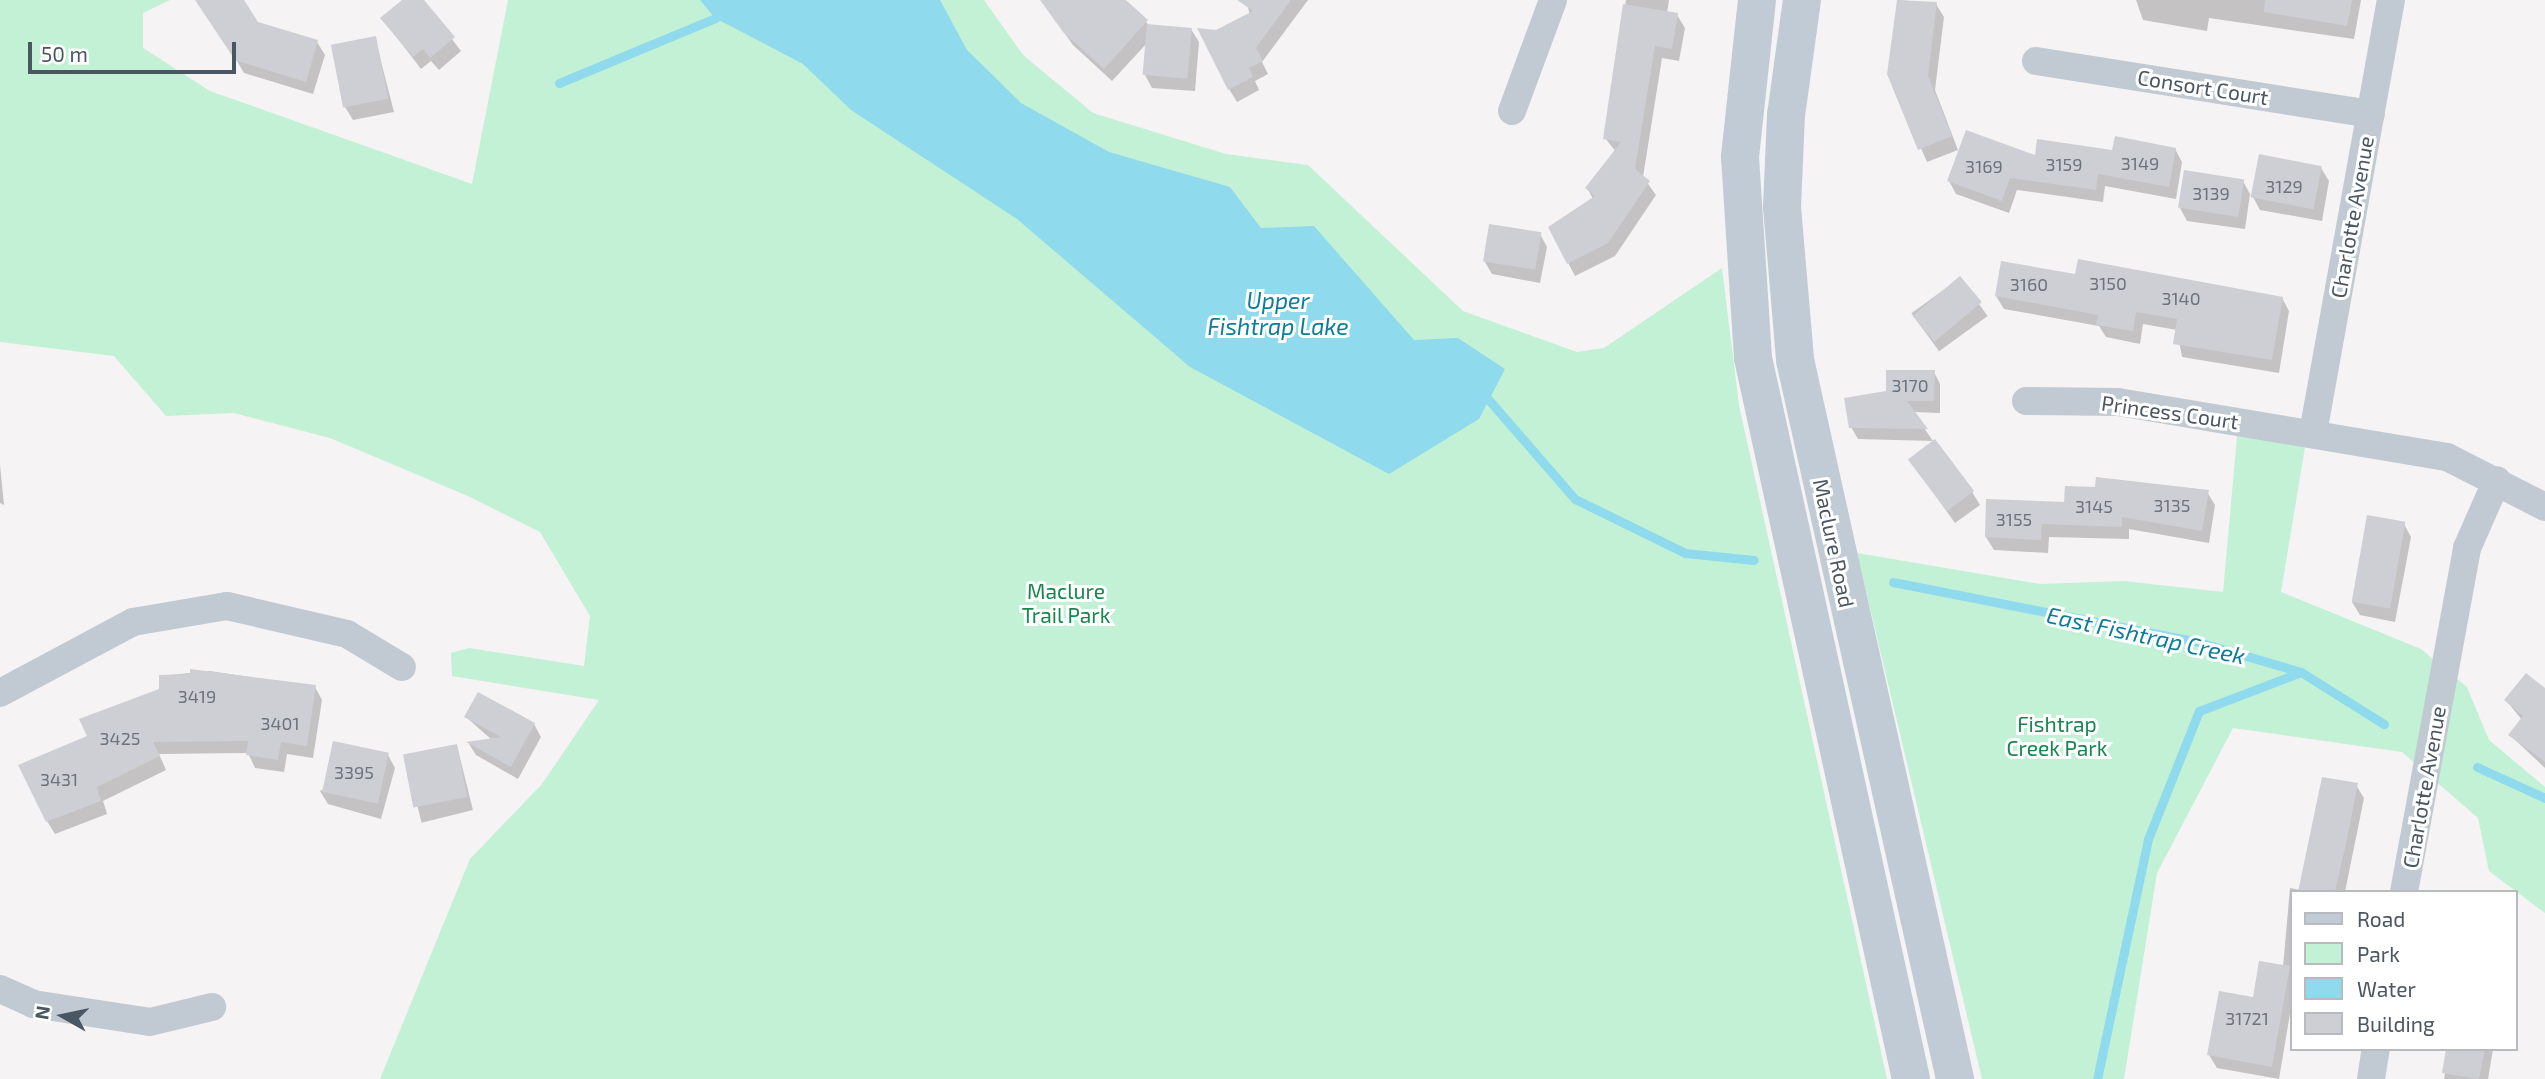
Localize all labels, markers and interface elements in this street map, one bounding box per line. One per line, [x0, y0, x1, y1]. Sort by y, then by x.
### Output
scale bar [32, 28, 240, 72]
text: 50 m [41, 41, 88, 66]
street label: Consort Court [2136, 64, 2270, 110]
street label: Charlotte Avenue [2325, 134, 2379, 300]
house number: 3149 [2121, 152, 2159, 174]
house number: 3159 [2045, 153, 2083, 175]
house number: 3169 [1965, 155, 2003, 177]
house number: 3129 [2265, 175, 2303, 197]
house number: 3139 [2192, 182, 2230, 204]
house number: 3150 [2089, 272, 2127, 294]
house number: 3160 [2010, 273, 2048, 295]
water label: Upper Fishtrap Lake [1207, 286, 1349, 340]
house number: 3140 [2161, 287, 2201, 309]
house number: 3170 [1891, 374, 1929, 396]
street label: Princess Court [2100, 390, 2240, 434]
street label: Maclure Road [1808, 476, 1860, 610]
house number: 3135 [2154, 494, 2190, 516]
house number: 3145 [2075, 495, 2113, 517]
house number: 3155 [1996, 508, 2032, 530]
park label: Maclure Trail Park [1021, 578, 1111, 628]
water label: East Fishtrap Creek [2044, 600, 2248, 670]
house number: 3419 [178, 685, 216, 707]
street label: Charlotte Avenue [2397, 704, 2451, 870]
park label: Fishtrap Creek Park [2007, 711, 2107, 761]
house number: 3401 [260, 712, 300, 734]
house number: 3425 [100, 727, 140, 749]
house number: 3395 [334, 761, 374, 783]
house number: 3431 [40, 768, 78, 790]
legend [2290, 890, 2517, 1051]
text: Road [2357, 906, 2405, 931]
text: Park [2357, 941, 2400, 966]
text: Water [2357, 976, 2416, 1001]
north arrow [28, 981, 98, 1051]
text: N [29, 1004, 54, 1021]
house number: 31721 [2225, 1007, 2269, 1029]
text: Building [2357, 1011, 2435, 1036]

